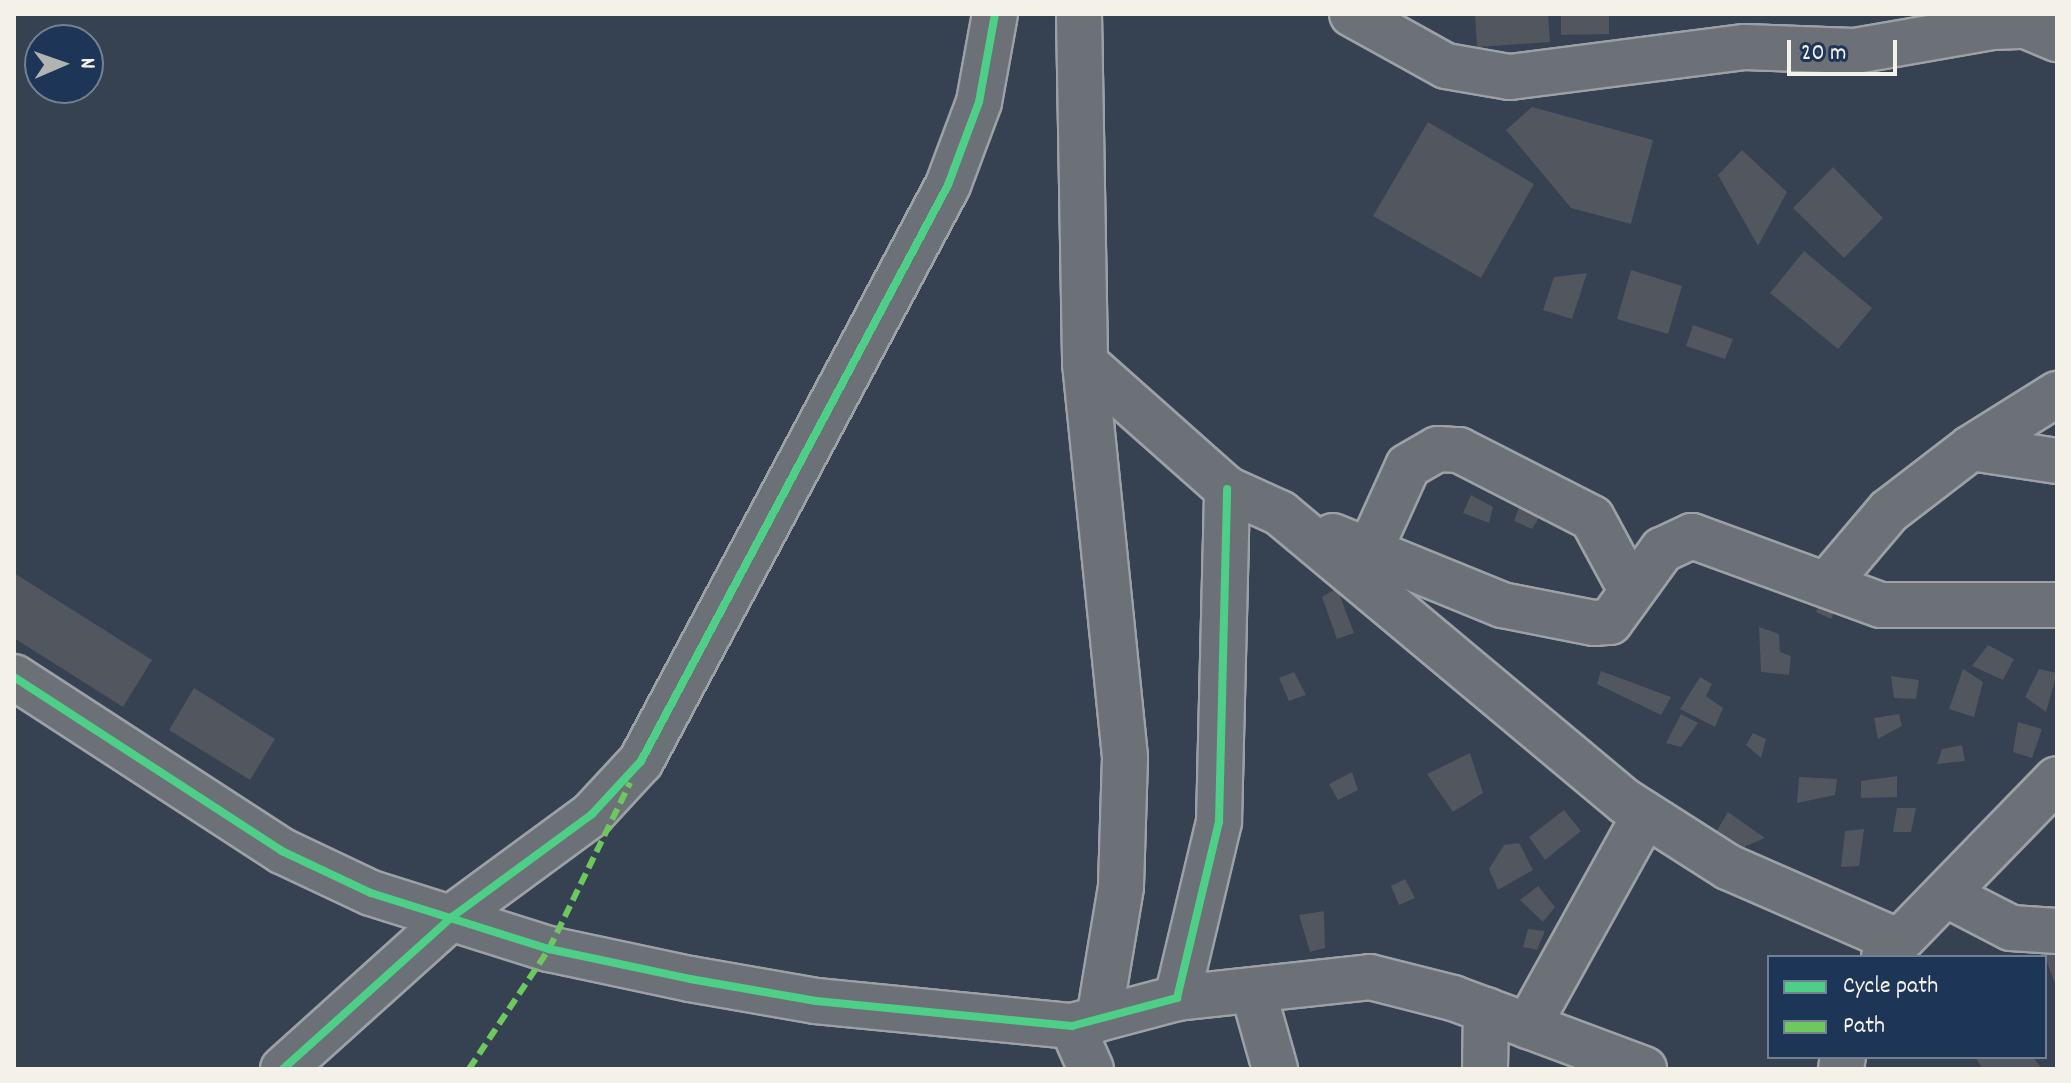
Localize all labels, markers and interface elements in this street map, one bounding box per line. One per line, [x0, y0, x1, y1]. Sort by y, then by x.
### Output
north arrow [24, 24, 104, 104]
scale bar [1791, 24, 1901, 74]
text: 20 m [1801, 37, 1847, 71]
text: N [71, 57, 102, 69]
legend [1767, 955, 2047, 1059]
text: Cycle path [1843, 970, 1938, 1004]
text: Path [1843, 1010, 1885, 1044]

